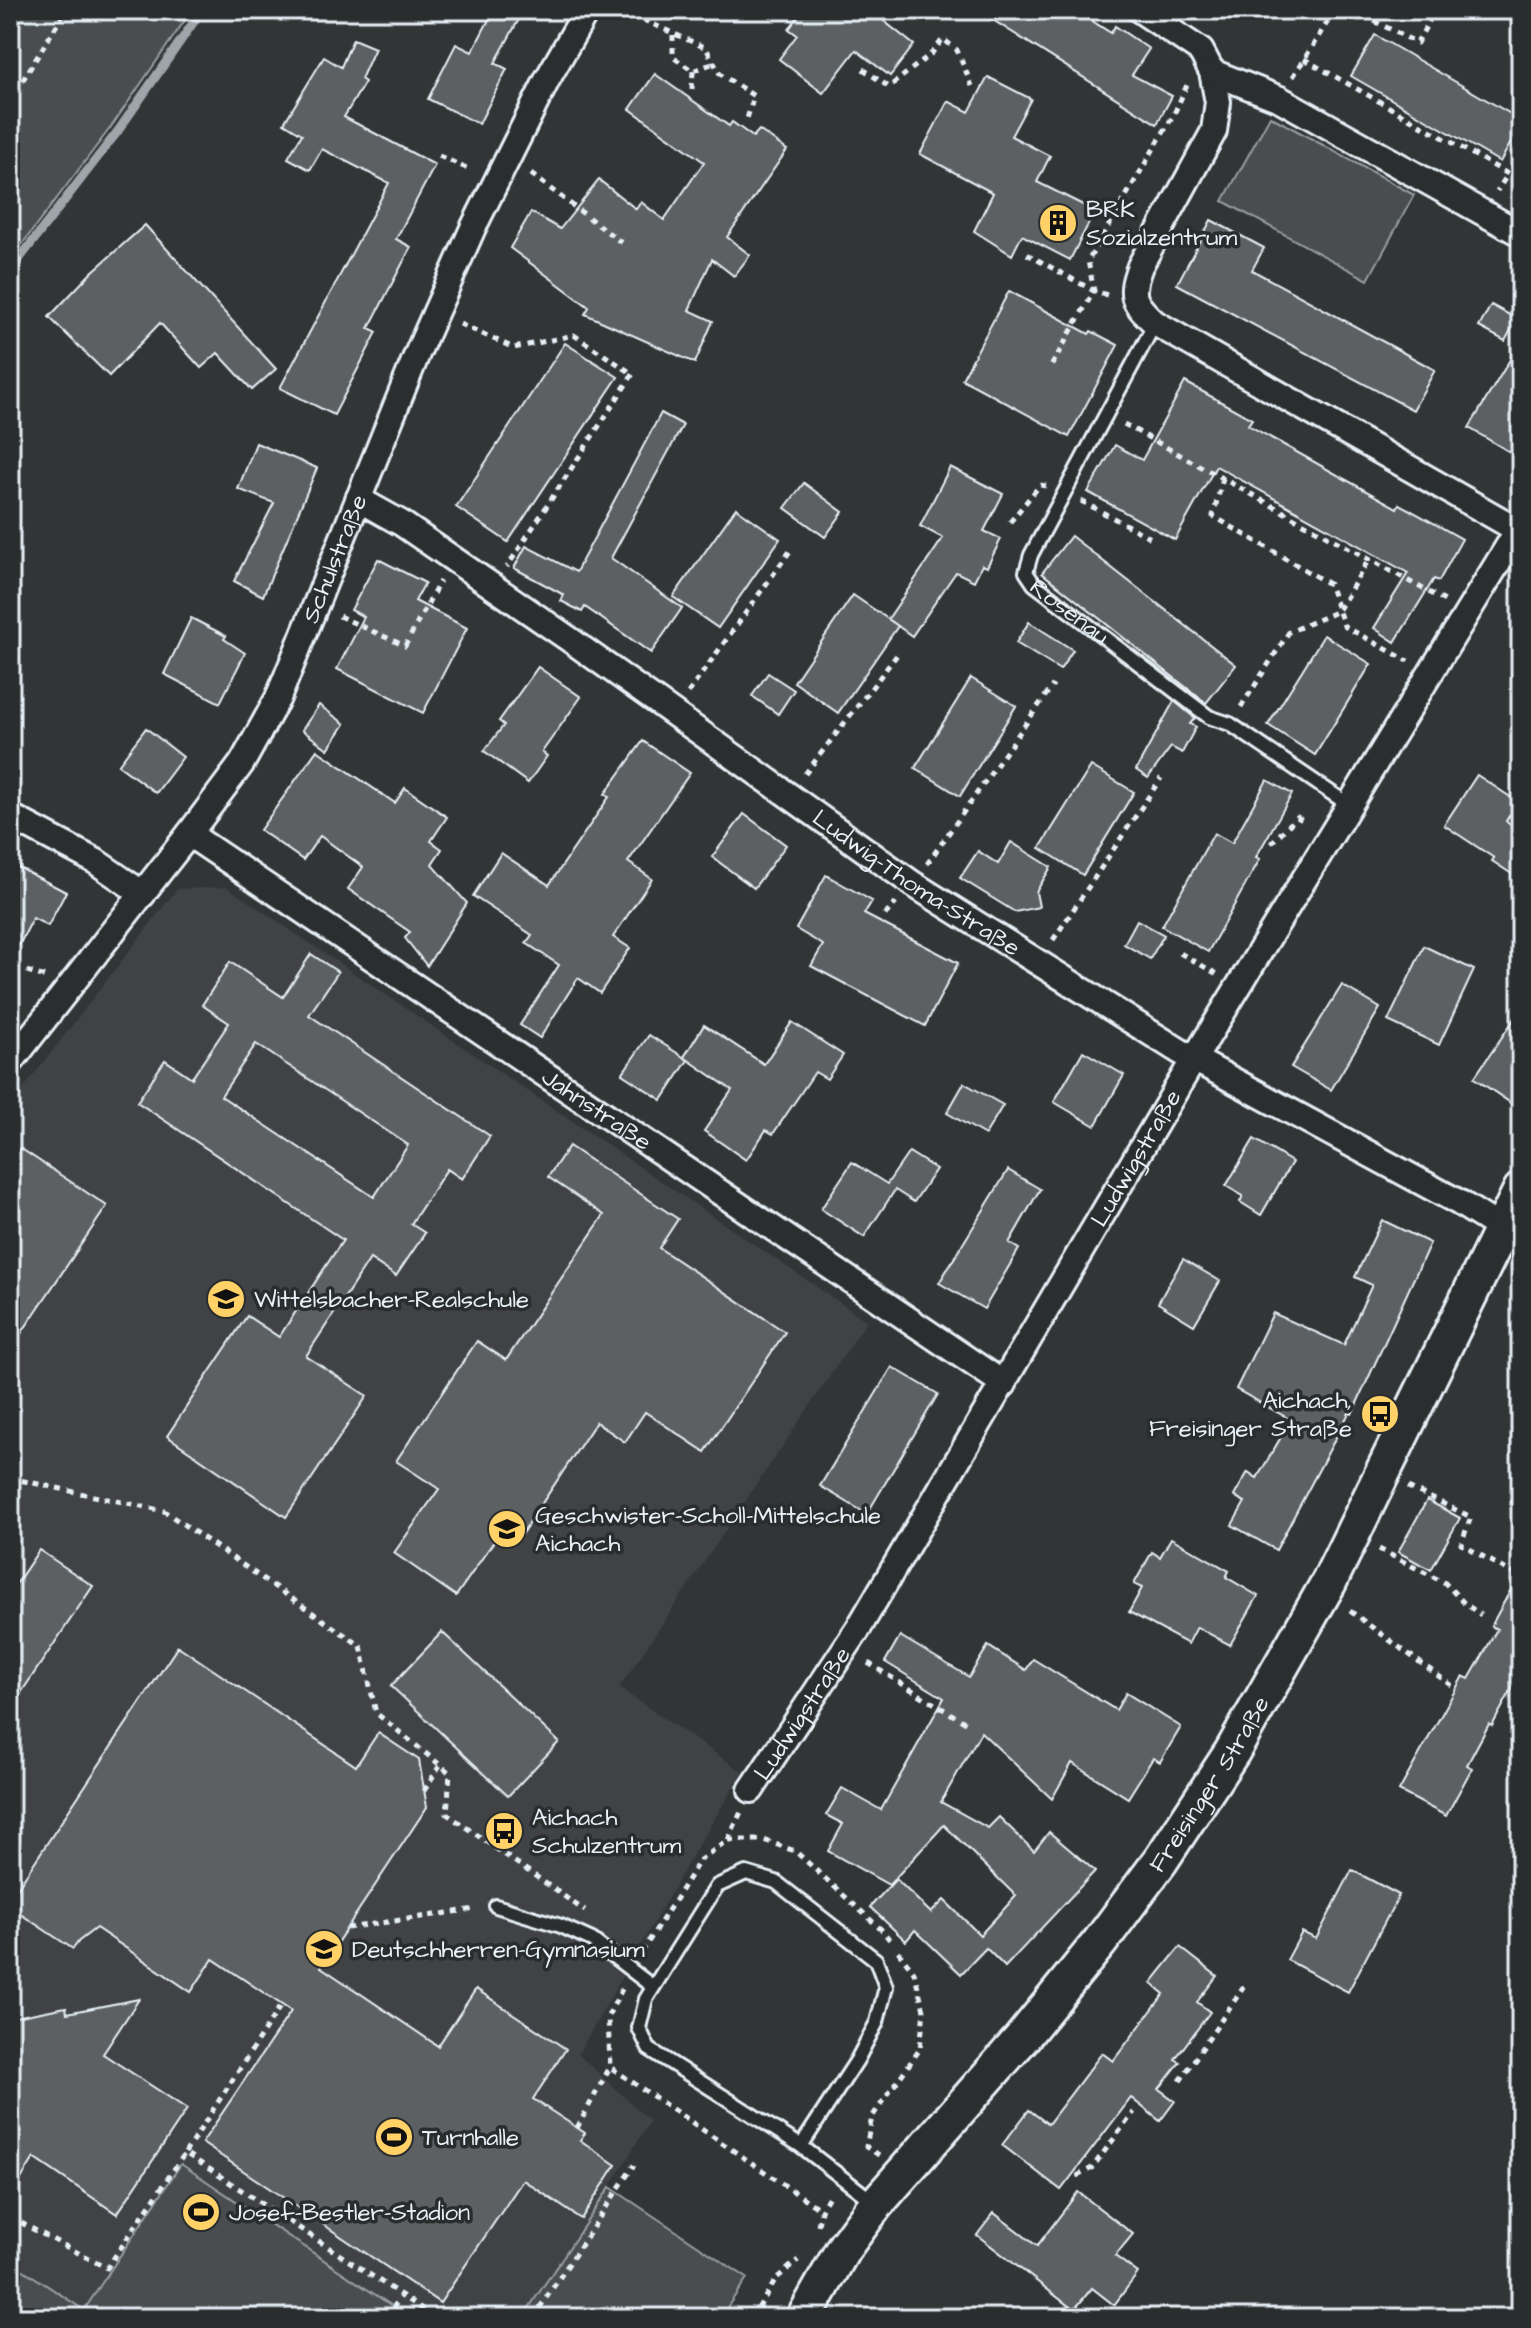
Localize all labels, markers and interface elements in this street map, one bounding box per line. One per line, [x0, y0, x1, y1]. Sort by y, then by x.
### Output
place label: BRK Sozialzentrum [1086, 193, 1237, 255]
building icon: BRK Sozialzentrum [1037, 202, 1079, 244]
street label: Schulstraße [294, 490, 376, 628]
street label: Rosenau [1022, 571, 1116, 653]
street label: Ludwig-Thoma-Straße [805, 802, 1027, 965]
street label: Jahnstraße [535, 1061, 658, 1159]
street label: Ludwigstraße [1083, 1084, 1190, 1233]
school or university icon: Wittelsbacher-Realschule [205, 1278, 247, 1320]
place label: Wittelsbacher-Realschule [254, 1283, 529, 1317]
place label: Aichach, Freisinger Straße [1149, 1384, 1352, 1447]
bus stop icon: Aichach, Freisinger Straße [1359, 1393, 1401, 1435]
place label: Geschwister-Scholl-Mittelschule Aichach [535, 1499, 881, 1561]
school or university icon: Geschwister-Scholl-Mittelschule Aichach [486, 1508, 528, 1550]
street label: Ludwigstraße [746, 1640, 859, 1787]
street label: Freisinger Straße [1141, 1690, 1278, 1880]
place label: Aichach Schulzentrum [532, 1801, 681, 1863]
bus stop icon: Aichach Schulzentrum [483, 1810, 525, 1852]
school or university icon: Deutschherren-Gymnasium [303, 1928, 345, 1970]
place label: Deutschherren-Gymnasium [352, 1933, 645, 1968]
sports icon: Turnhalle [373, 2116, 415, 2158]
place label: Turnhalle [422, 2121, 519, 2155]
sports icon: Josef-Bestler-Stadion [180, 2191, 222, 2233]
place label: Josef-Bestler-Stadion [229, 2196, 470, 2230]

